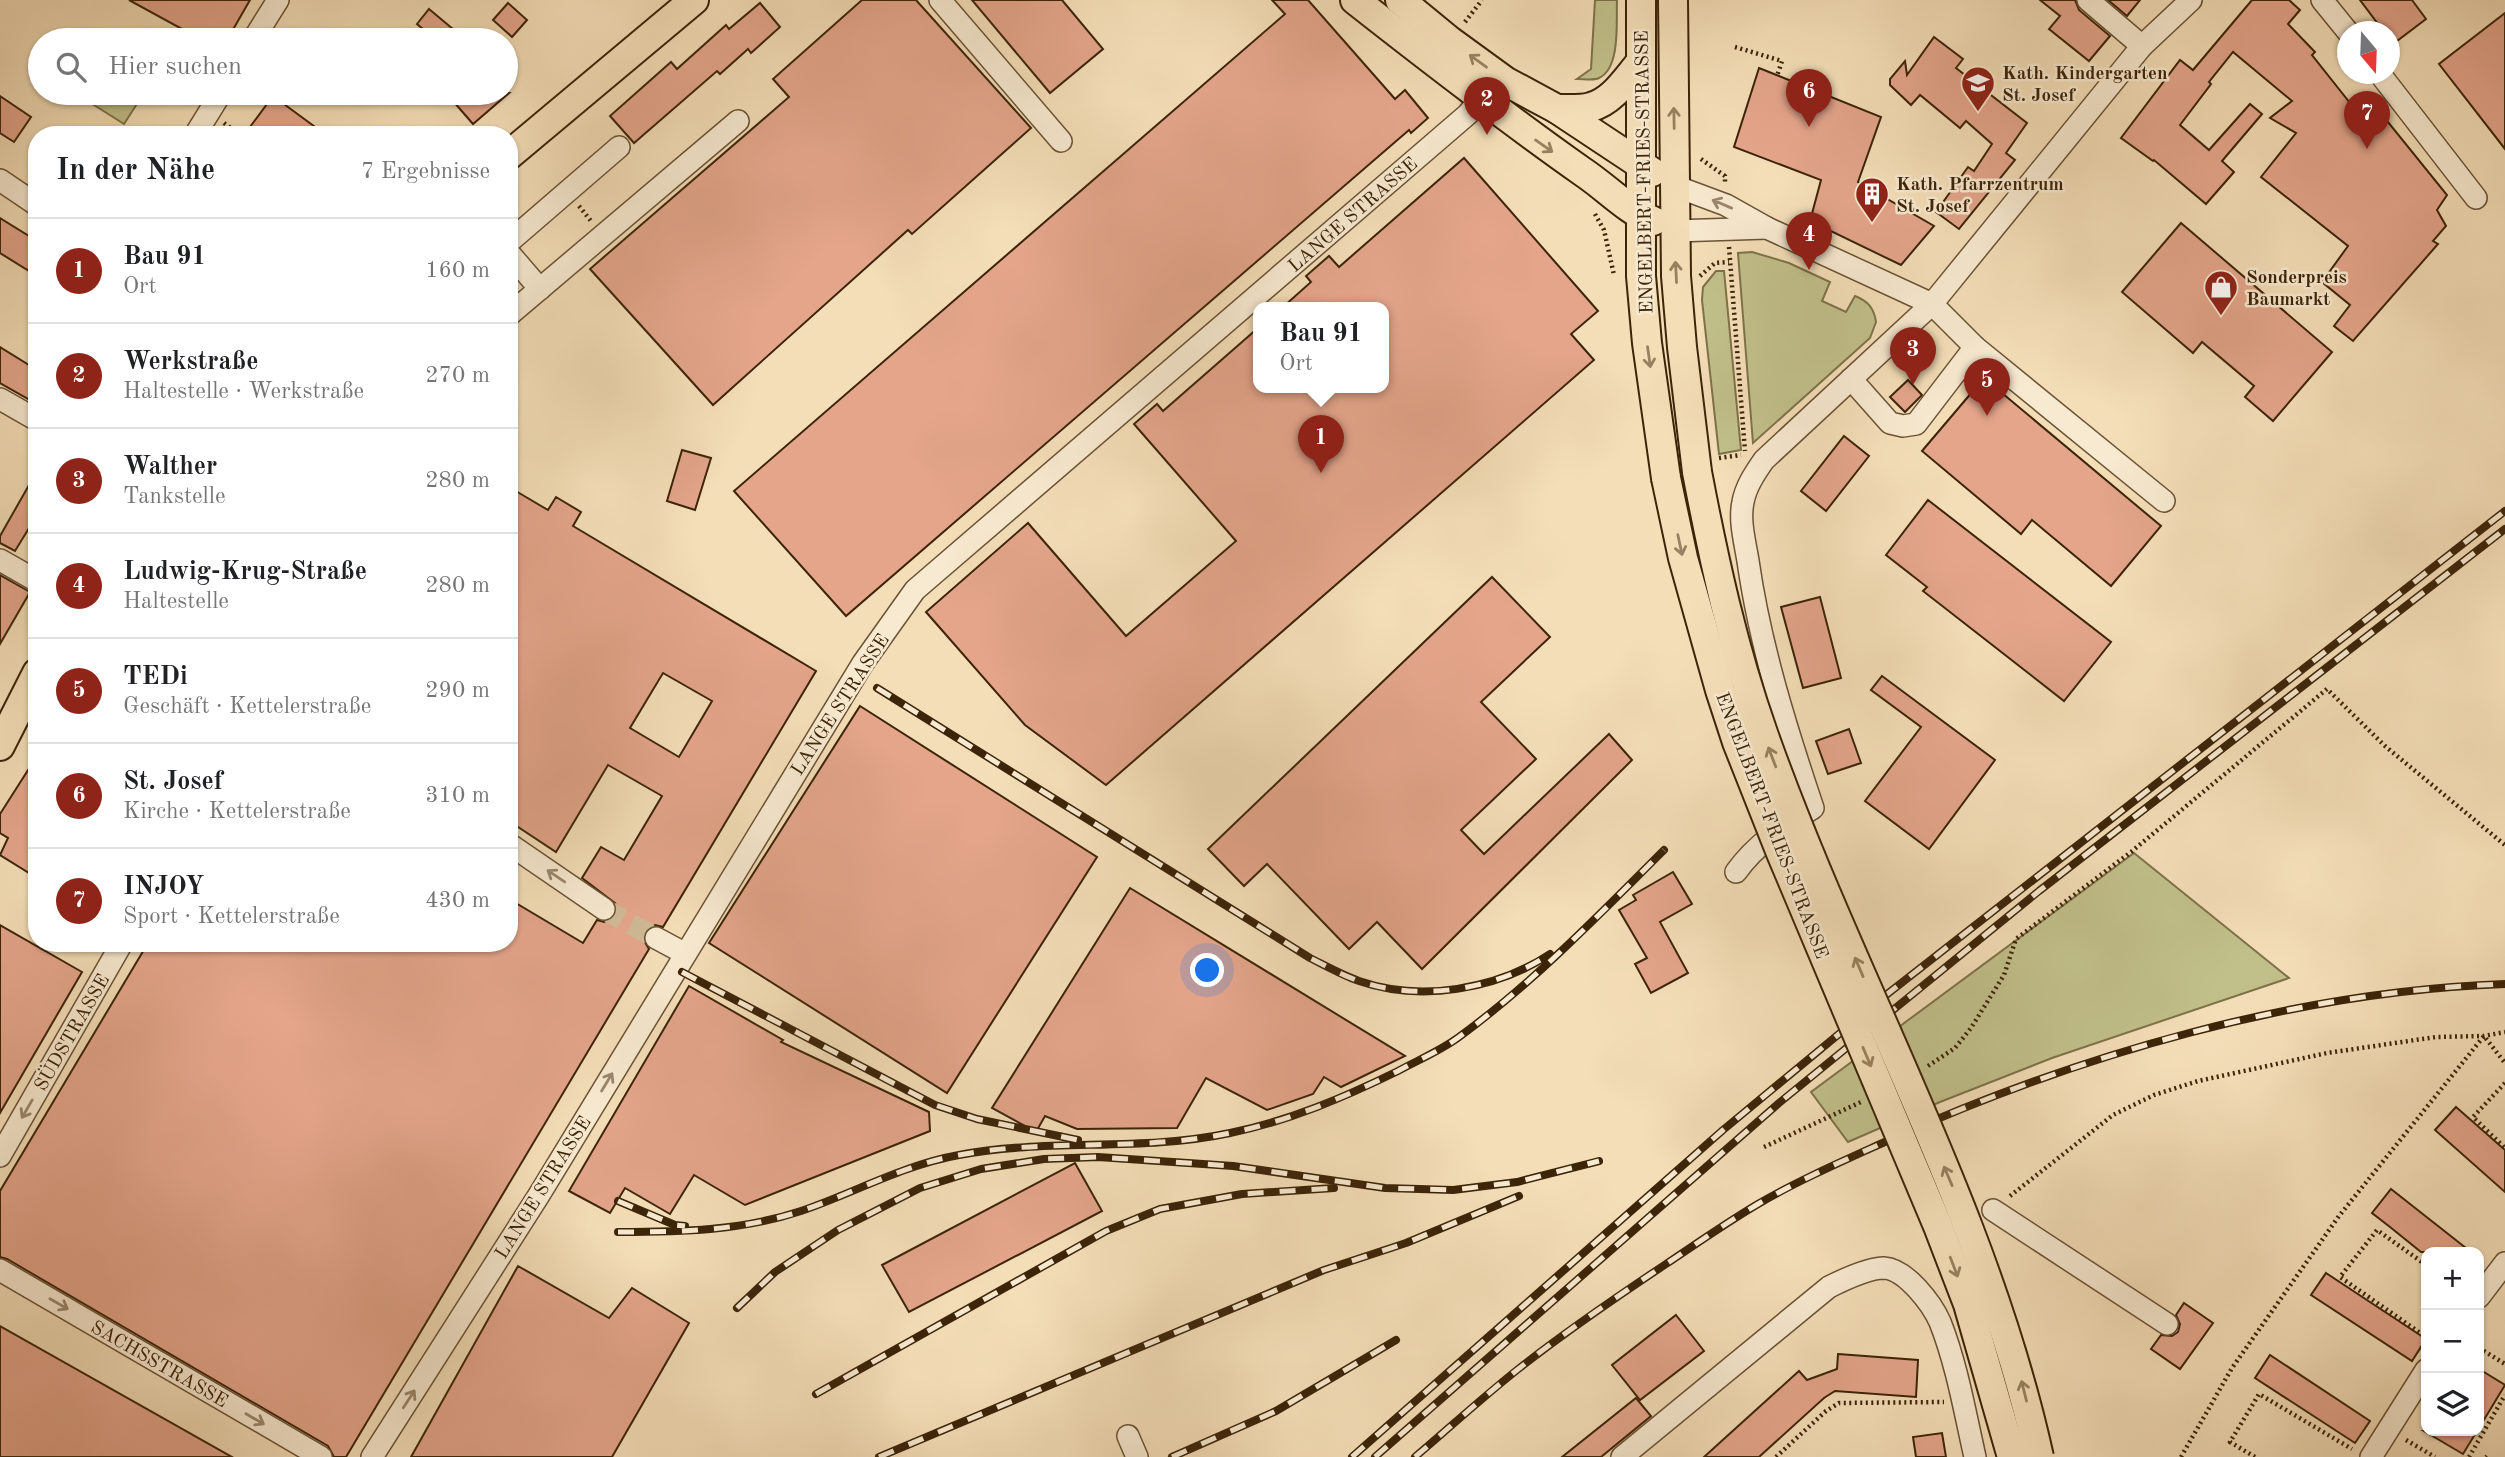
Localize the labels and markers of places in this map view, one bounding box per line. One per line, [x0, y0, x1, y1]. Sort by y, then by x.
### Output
school or university icon: Kath. Kindergarten St. Josef [1959, 64, 1997, 113]
place label: Kath. Kindergarten St. Josef [2002, 65, 2168, 106]
pin: 6 [1786, 69, 1832, 127]
pin: 2 [1464, 77, 1510, 135]
pin: 7 [2344, 91, 2390, 149]
building icon: Kath. Pfarrzentrum St. Josef [1853, 175, 1891, 224]
place label: Kath. Pfarrzentrum St. Josef [1896, 176, 2064, 217]
pin: 4 [1786, 212, 1832, 270]
shop icon: Sonderpreis Baumarkt [2202, 268, 2240, 317]
place label: Sonderpreis Baumarkt [2246, 269, 2347, 310]
pin: 3 [1890, 327, 1936, 385]
pin: 5 [1964, 358, 2010, 416]
pin: 1 [1298, 415, 1344, 473]

